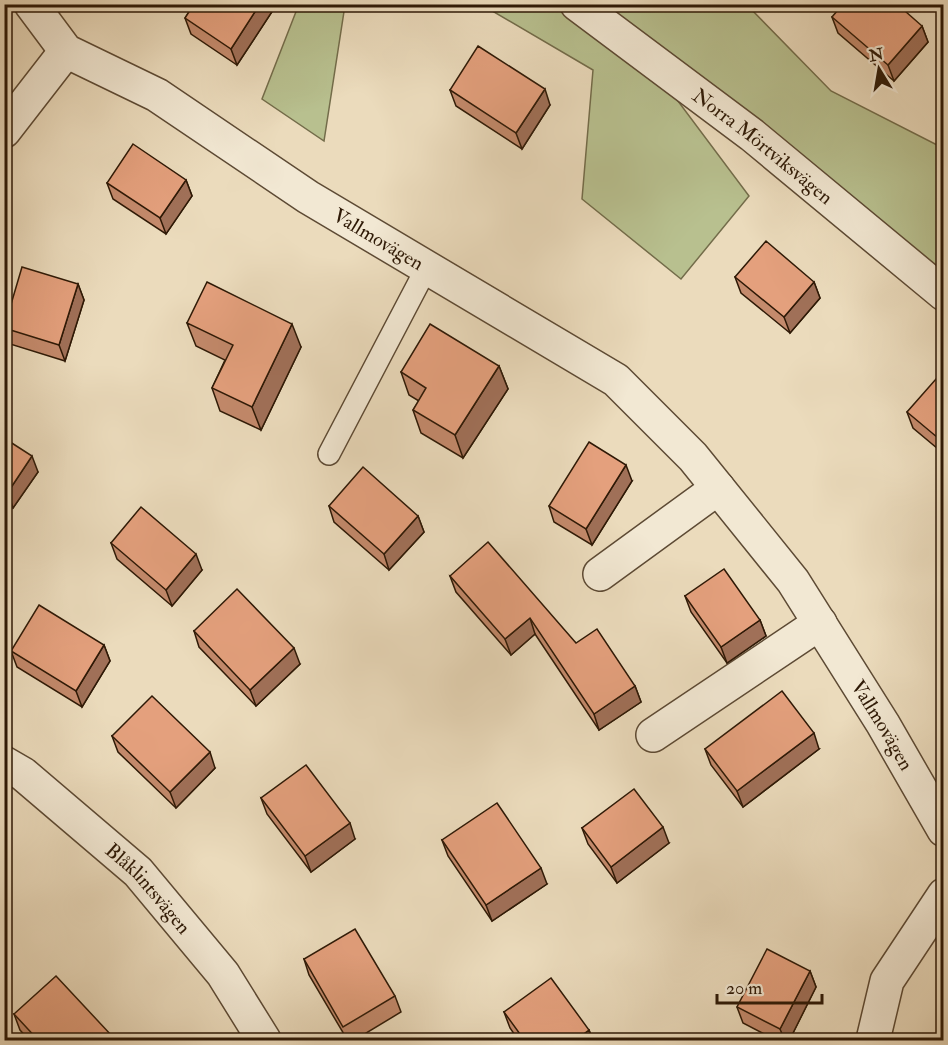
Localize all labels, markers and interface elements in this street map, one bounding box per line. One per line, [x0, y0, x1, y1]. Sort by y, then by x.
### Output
north arrow [849, 39, 909, 99]
text: N [866, 44, 886, 67]
street label: Norra Mörtviksvägen [687, 83, 838, 210]
street label: Vallmovägen [328, 203, 428, 276]
street label: Vallmovägen [845, 675, 919, 775]
street label: Blåklintsvägen [100, 838, 196, 939]
scale bar [717, 967, 822, 1005]
text: 20 m [726, 977, 762, 1000]

